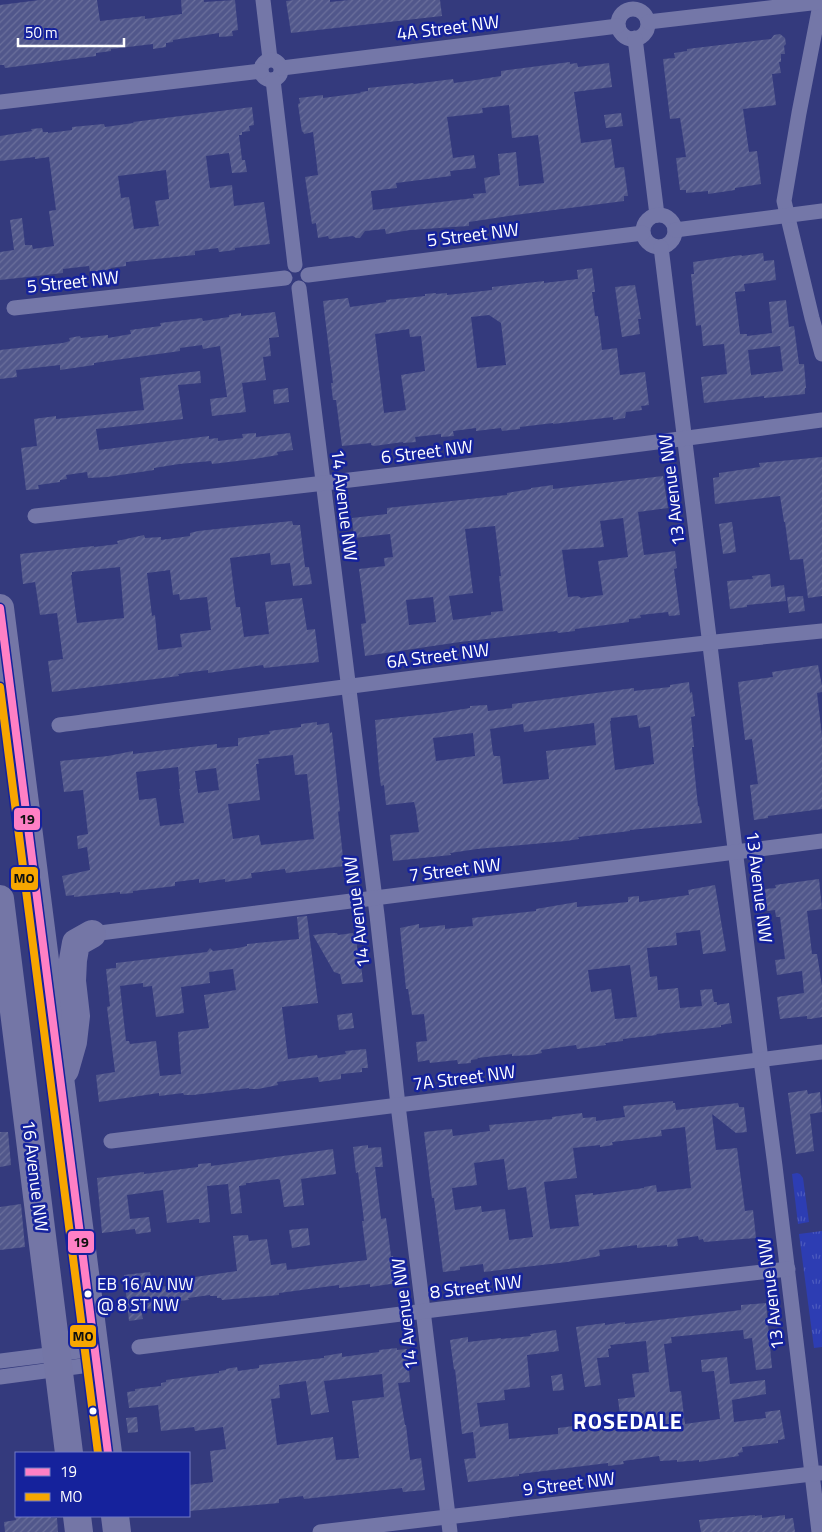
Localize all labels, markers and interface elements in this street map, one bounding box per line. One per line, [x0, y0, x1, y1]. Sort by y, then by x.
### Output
street label: 4A Street NW [395, 8, 501, 47]
scale bar [18, 15, 124, 47]
text: 50 m [25, 21, 58, 44]
street label: 5 Street NW [425, 215, 521, 254]
street label: 5 Street NW [26, 263, 120, 300]
street label: 6 Street NW [379, 432, 475, 471]
street label: 13 Avenue NW [651, 433, 692, 548]
street label: 14 Avenue NW [324, 447, 365, 562]
street label: 6A Street NW [385, 636, 491, 675]
line badge: 19 [13, 807, 41, 831]
text: 19 [19, 808, 35, 829]
street label: 13 Avenue NW [739, 829, 780, 944]
street label: 7 Street NW [407, 850, 503, 889]
street label: 14 Avenue NW [336, 855, 377, 970]
line badge: MO [10, 866, 39, 891]
text: MO [13, 867, 35, 888]
street label: 7A Street NW [411, 1058, 517, 1097]
street label: 16 Avenue NW [15, 1118, 56, 1233]
line badge: 19 [67, 1230, 95, 1254]
text: 19 [73, 1231, 89, 1252]
street label: 13 Avenue NW [750, 1237, 791, 1352]
street label: 14 Avenue NW [384, 1257, 425, 1372]
street label: 8 Street NW [428, 1267, 524, 1306]
place label: EB 16 AV NW @ 8 ST NW [97, 1271, 193, 1318]
marker: EB 16 AV NW @ 8 ST NW [83, 1289, 93, 1299]
line badge: MO [69, 1324, 97, 1348]
text: MO [72, 1325, 94, 1346]
district label: ROSEDALE [573, 1404, 683, 1438]
unlabelled marker [88, 1406, 98, 1416]
legend [15, 1452, 190, 1517]
text: 19 [60, 1460, 77, 1483]
street label: 9 Street NW [521, 1464, 617, 1503]
text: MO [60, 1485, 83, 1508]

